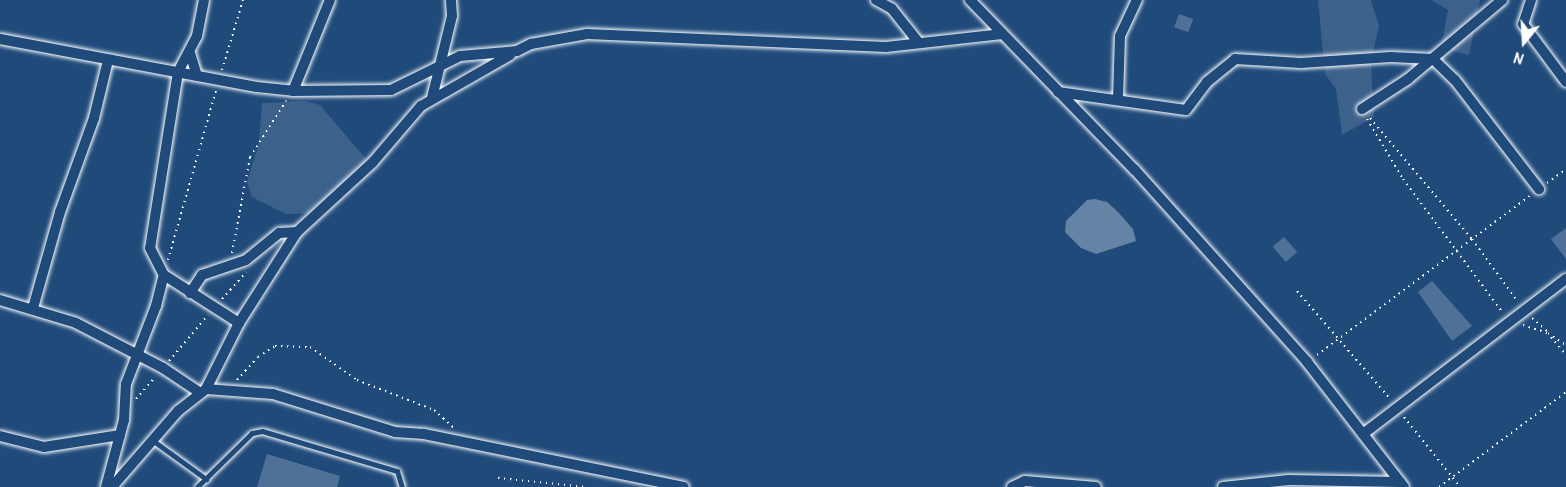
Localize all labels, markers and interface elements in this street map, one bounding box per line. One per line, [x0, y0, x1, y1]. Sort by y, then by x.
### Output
north arrow [1494, 12, 1554, 72]
text: N [1511, 47, 1526, 71]

